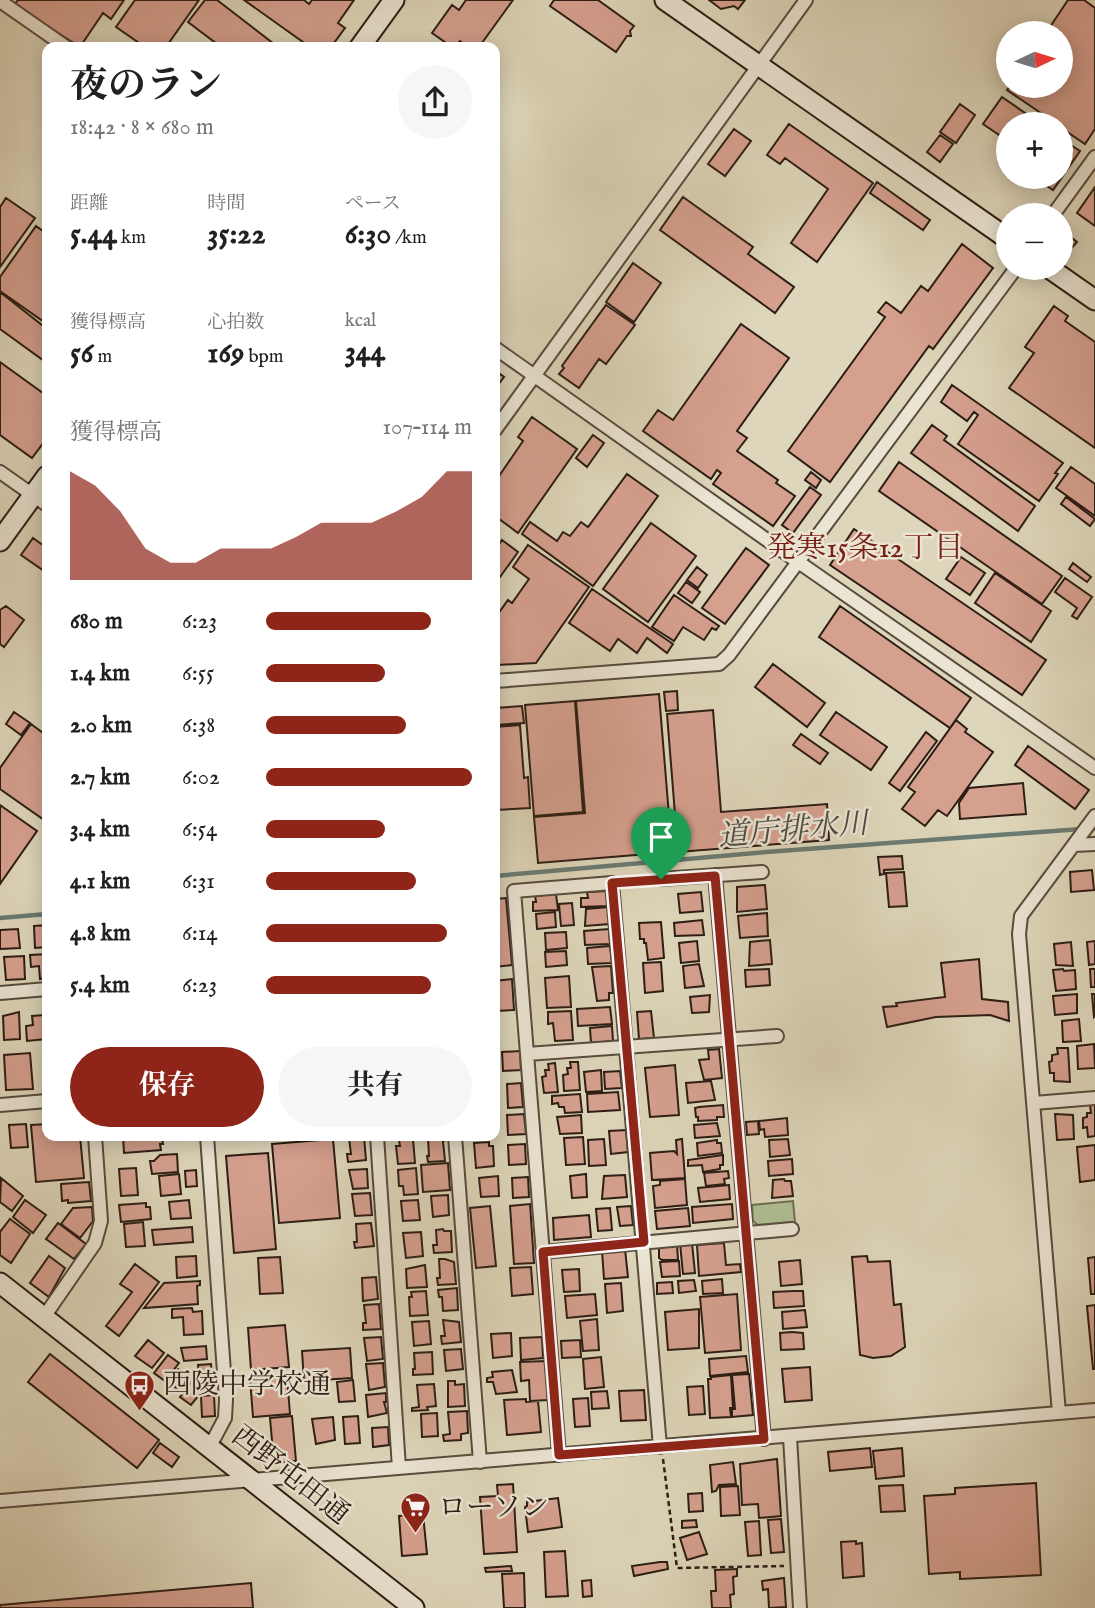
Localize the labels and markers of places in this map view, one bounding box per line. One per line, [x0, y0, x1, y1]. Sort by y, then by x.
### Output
pin [631, 807, 691, 879]
bus stop icon: 西陵中学校通 [123, 1368, 157, 1412]
place label: 西陵中学校通 [163, 1368, 331, 1403]
supermarket icon: ローソン [398, 1491, 432, 1535]
place label: ローソン [438, 1491, 549, 1526]

